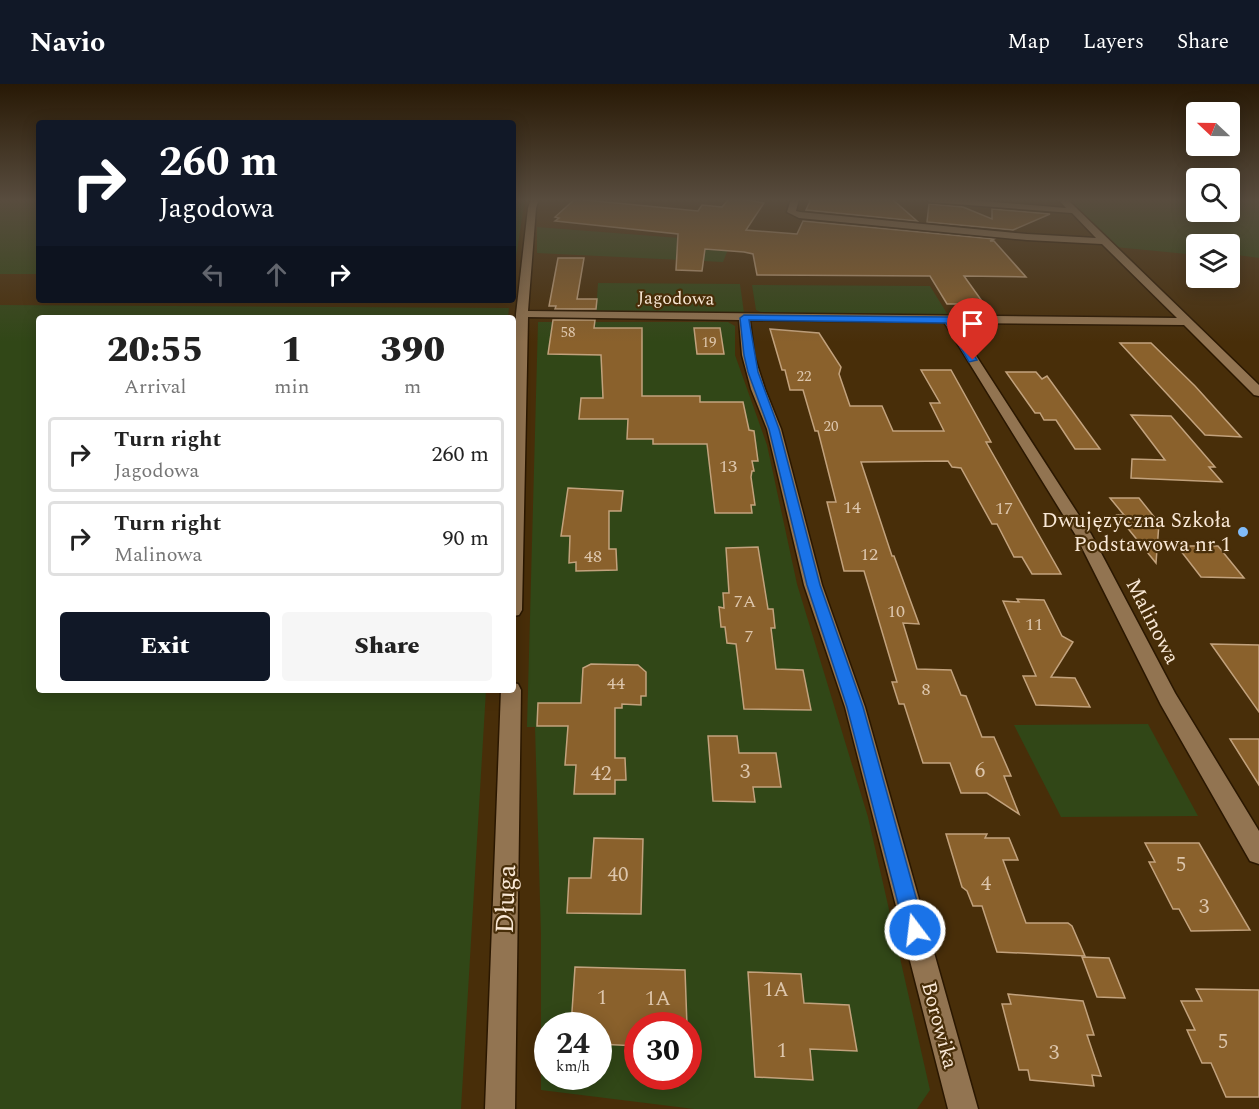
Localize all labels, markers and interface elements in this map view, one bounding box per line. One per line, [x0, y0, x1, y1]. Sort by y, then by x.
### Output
text: Navio [30, 21, 105, 64]
text: Map [1008, 26, 1050, 58]
text: Layers [1083, 26, 1144, 58]
text: Share [1177, 26, 1229, 58]
north arrow [1186, 102, 1240, 156]
map controls [1186, 102, 1240, 288]
text: 260 m [159, 131, 278, 194]
icon: right [60, 144, 138, 222]
button: search [1186, 168, 1240, 222]
text: Jagodowa [159, 188, 274, 230]
button: layers [1186, 234, 1240, 288]
icon: left [197, 258, 230, 291]
icon: ahead [260, 258, 293, 291]
icon: right [323, 258, 356, 291]
street label: Jagodowa [637, 284, 715, 313]
pin [947, 298, 998, 360]
icon: arrive [956, 307, 989, 340]
house number: 58 [560, 321, 576, 344]
text: 20:55 [107, 323, 203, 378]
text: 1 [281, 323, 303, 378]
text: 390 [380, 323, 445, 378]
house number: 19 [701, 331, 717, 354]
house number: 22 [796, 365, 812, 388]
text: Arrival [124, 372, 186, 402]
text: min [274, 372, 309, 402]
text: m [404, 372, 421, 402]
house number: 20 [823, 415, 839, 438]
text: Turn right [114, 423, 221, 456]
icon: right [63, 438, 96, 471]
text: 260 m [432, 438, 489, 471]
house number: 13 [719, 453, 737, 480]
text: Jagodowa [114, 456, 199, 486]
house number: 14 [843, 494, 861, 521]
house number: 17 [995, 495, 1013, 522]
place label: Dwujęzyczna Szkoła Podstawowa nr 1 [1042, 505, 1232, 561]
text: Turn right [114, 507, 221, 540]
icon: right [63, 522, 96, 555]
text: 90 m [443, 522, 489, 555]
marker: Dwujęzyczna Szkoła Podstawowa nr 1 [1236, 525, 1250, 539]
text: Malinowa [114, 540, 202, 570]
house number: 12 [860, 541, 878, 568]
house number: 48 [584, 543, 602, 570]
street label: Malinowa [1117, 573, 1188, 671]
house number: 7A [734, 588, 756, 615]
house number: 10 [887, 598, 905, 625]
house number: 11 [1025, 611, 1043, 638]
button: Exit [60, 612, 270, 681]
button: Share [282, 612, 492, 681]
house number: 7 [745, 623, 754, 650]
house number: 44 [607, 670, 625, 697]
house number: 8 [922, 676, 931, 703]
house number: 6 [975, 755, 985, 787]
house number: 3 [740, 756, 751, 788]
house number: 42 [591, 758, 612, 790]
house number: 5 [1176, 849, 1186, 881]
house number: 40 [608, 859, 629, 891]
street label: Długa [485, 864, 527, 934]
house number: 4 [981, 868, 992, 900]
house number: 3 [1199, 891, 1210, 923]
position arrow [883, 898, 947, 962]
house number: 1A [763, 974, 789, 1006]
street label: Borowika [912, 978, 966, 1073]
house number: 1 [597, 982, 607, 1014]
house number: 1A [645, 983, 671, 1015]
speed limit sign: 30 [624, 1012, 702, 1090]
text: 24 [556, 1021, 590, 1067]
house number: 5 [1218, 1026, 1228, 1058]
house number: 1 [777, 1035, 787, 1067]
house number: 3 [1049, 1037, 1060, 1069]
text: km/h [556, 1055, 590, 1078]

